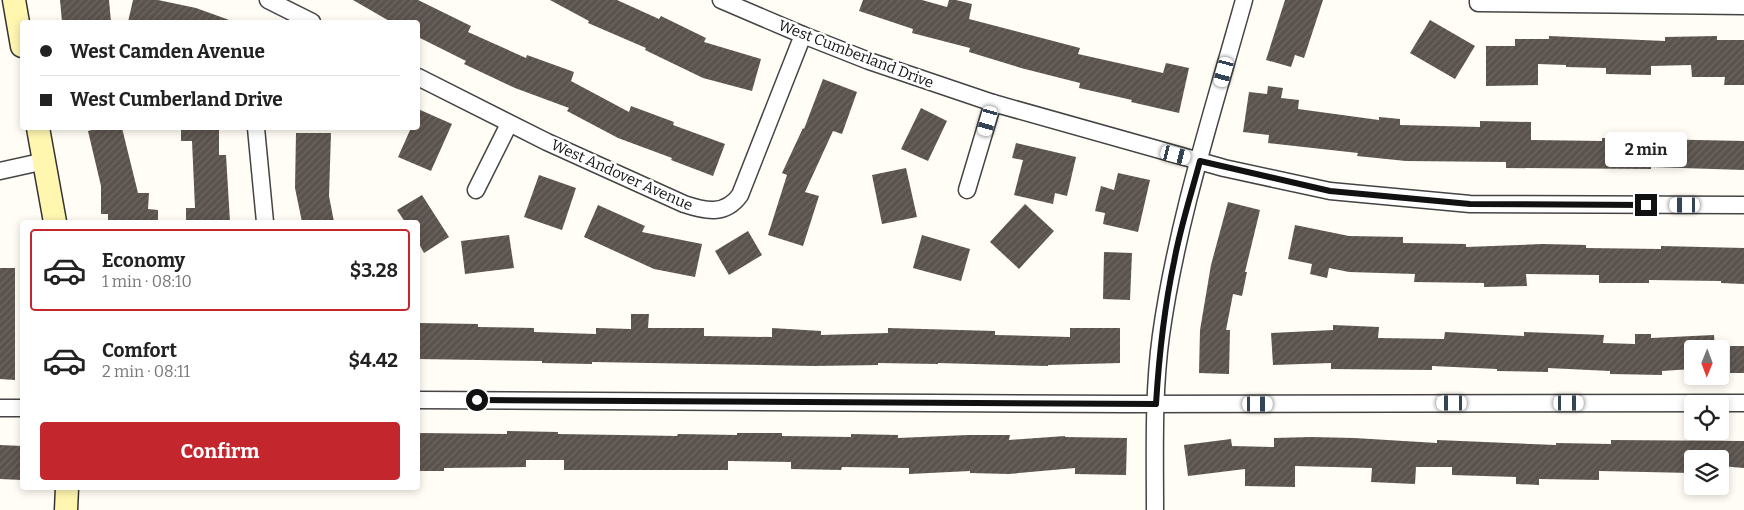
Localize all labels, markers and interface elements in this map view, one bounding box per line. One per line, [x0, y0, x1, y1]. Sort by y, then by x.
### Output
street label: West Cumberland Drive [776, 16, 936, 92]
text: West Camden Avenue [70, 40, 265, 63]
car [1212, 56, 1235, 88]
text: West Cumberland Drive [70, 88, 283, 111]
car [976, 105, 999, 137]
callout: 2 min [1605, 132, 1687, 168]
street label: West Andover Avenue [548, 136, 696, 214]
text: 2 min [1625, 140, 1667, 159]
car [1159, 144, 1192, 166]
route end [1635, 194, 1657, 216]
car [1670, 198, 1700, 213]
icon: car [42, 248, 87, 293]
text: Economy [102, 249, 185, 272]
text: $3.28 [350, 259, 398, 282]
text: 1 min · 08:10 [102, 272, 192, 291]
icon: car [42, 338, 87, 383]
text: Comfort [102, 339, 177, 362]
north arrow [1684, 340, 1729, 385]
map controls [1684, 340, 1729, 495]
text: $4.42 [349, 349, 398, 372]
text: 2 min · 08:11 [102, 362, 190, 381]
route start [466, 389, 488, 411]
button: locate [1684, 395, 1729, 440]
car [1437, 396, 1467, 411]
car [1554, 396, 1584, 411]
car [1243, 397, 1273, 412]
button: Confirm [40, 422, 400, 480]
button: layers [1684, 450, 1729, 495]

